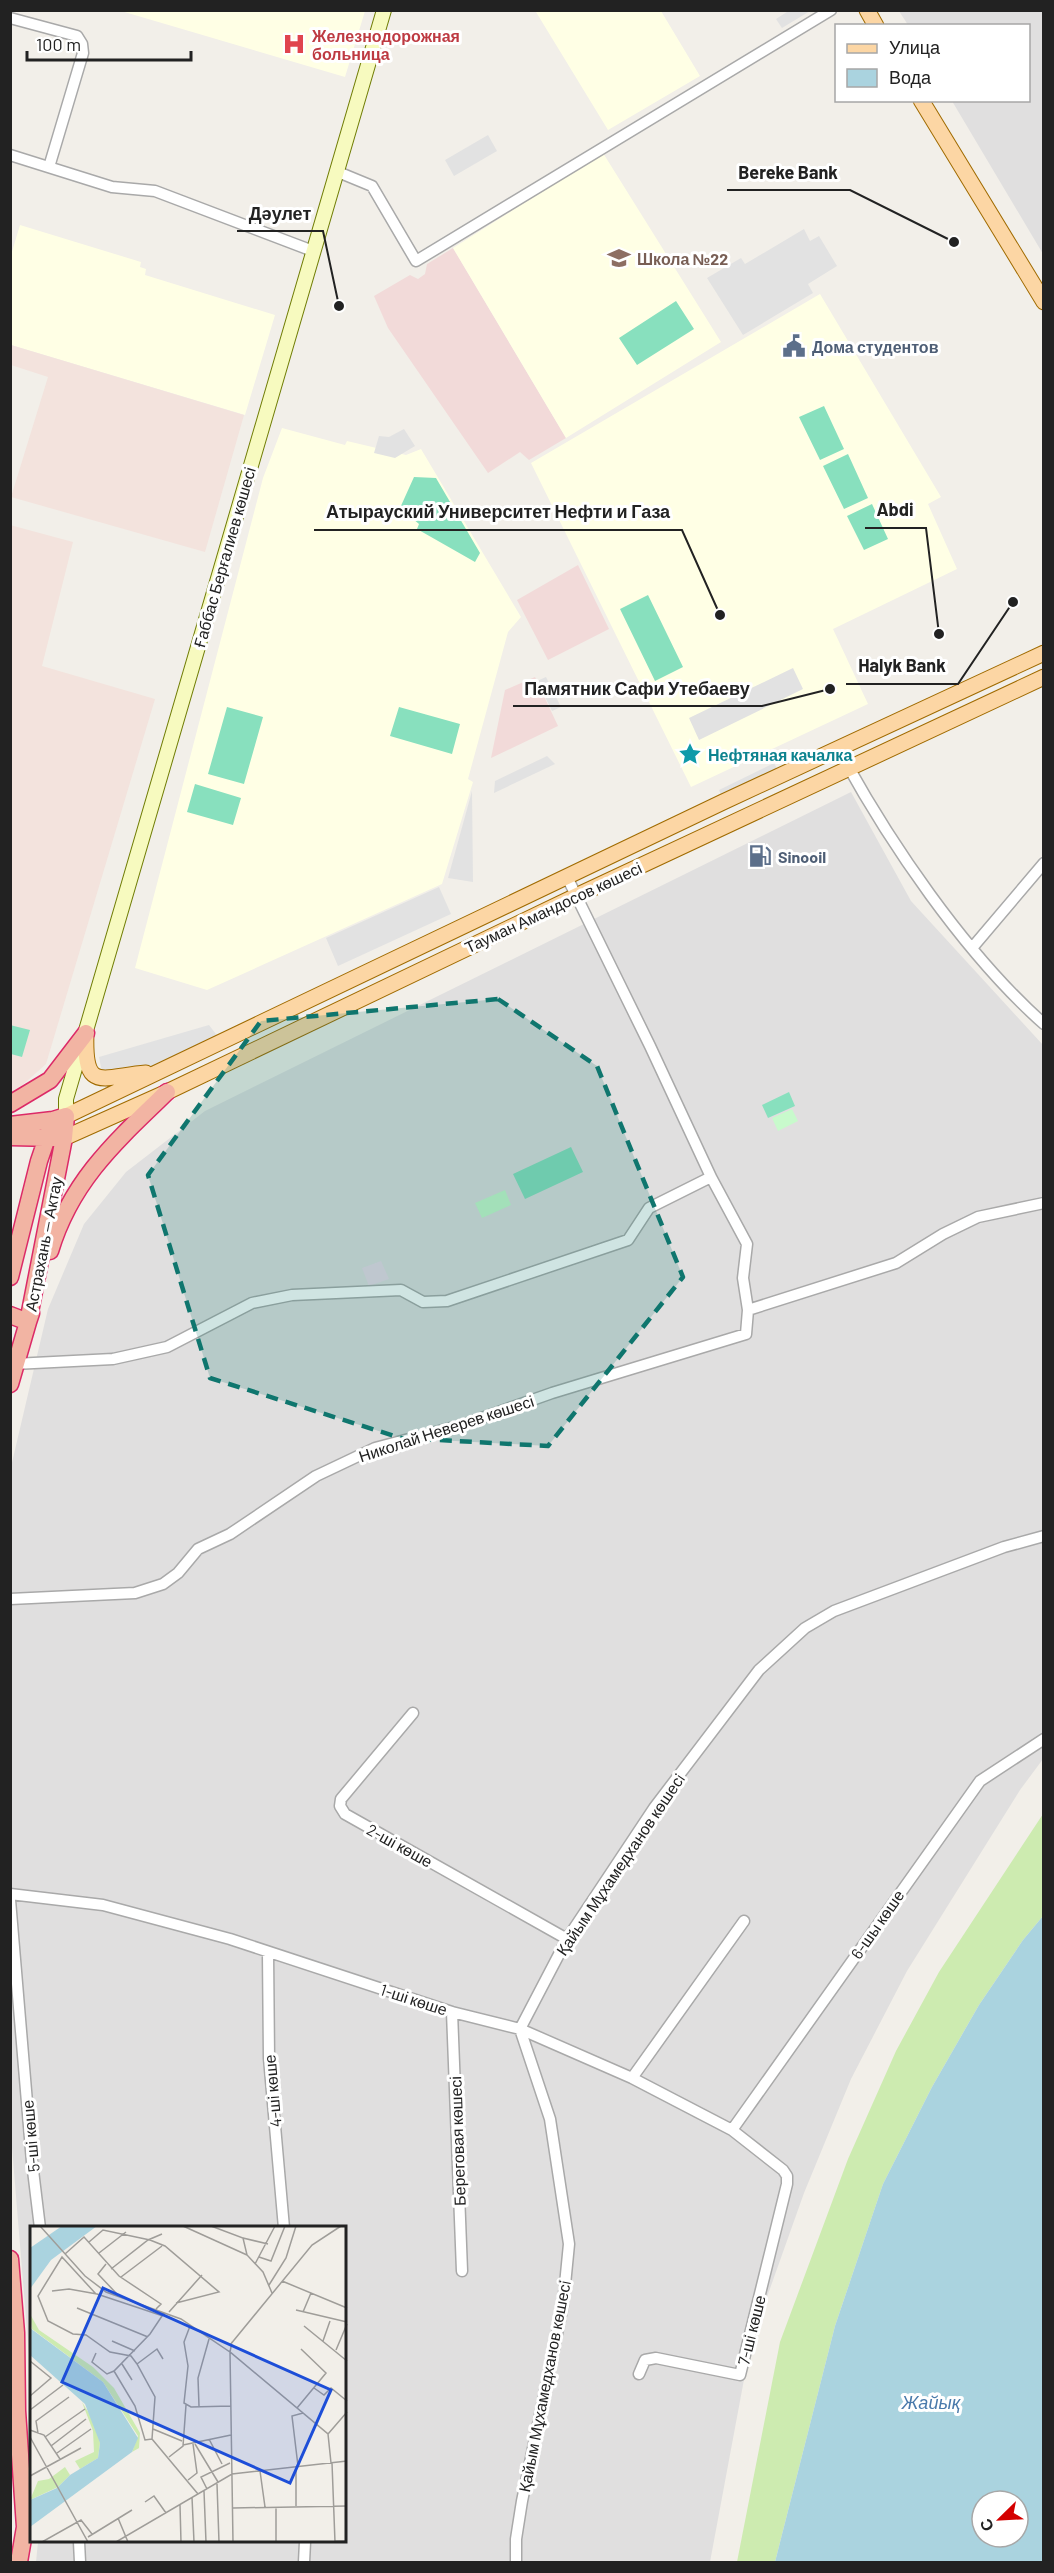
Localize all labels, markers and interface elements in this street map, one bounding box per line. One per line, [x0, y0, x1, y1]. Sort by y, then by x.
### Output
scale bar [27, 24, 190, 62]
legend [835, 24, 1030, 102]
place label: Железнодорожная больница [311, 26, 460, 63]
hospital icon: Железнодорожная больница [281, 31, 307, 57]
text: 100 m [36, 33, 81, 55]
text: Улица [889, 36, 941, 58]
text: Вода [889, 66, 932, 88]
callout: Bereke Bank [727, 154, 850, 190]
text: Bereke Bank [738, 161, 838, 183]
callout: Дәулет [237, 195, 323, 231]
text: Дәулет [249, 202, 311, 224]
school or university icon: Школа №22 [606, 245, 632, 271]
place label: Школа №22 [637, 249, 728, 268]
public building icon: Дома студентов [781, 333, 807, 359]
place label: Дома студентов [812, 337, 939, 356]
street label: Ғаббас Берғалиев көшесі [189, 465, 259, 650]
callout: Abdi [865, 492, 926, 528]
callout: Атырауский Университет Нефти и Газа [314, 494, 682, 530]
text: Abdi [877, 498, 914, 520]
text: Атырауский Университет Нефти и Газа [326, 500, 671, 522]
callout: Halyk Bank [846, 648, 958, 684]
text: Halyk Bank [858, 654, 946, 676]
callout: Памятник Сафи Утебаеву [513, 670, 762, 706]
text: Памятник Сафи Утебаеву [524, 677, 750, 699]
place icon: Нефтяная качалка [677, 741, 703, 767]
place label: Нефтяная качалка [708, 745, 852, 764]
fuel station icon: Sinooil [747, 843, 773, 869]
place label: Sinooil [778, 847, 826, 866]
street label: Тауман Амандосов көшесі [461, 858, 645, 956]
street label: Астрахань — Актау [21, 1175, 65, 1313]
street label: Николай Неверев көшесі [356, 1391, 536, 1465]
street label: Қайым Мұхамедханов көшесi [552, 1769, 688, 1959]
street label: 2-ші көше [364, 1819, 436, 1871]
street label: 6-шы көше [846, 1886, 908, 1962]
street label: 1-ші көше [378, 1979, 450, 2019]
street label: 4-шi көше [259, 2054, 285, 2128]
street label: Береговая көшесі [445, 2076, 469, 2206]
street label: 5-шi көше [17, 2099, 43, 2173]
inset map [30, 2226, 346, 2543]
street label: Қайым Мұхамедханов көшесi [514, 2278, 574, 2494]
street label: 7-шi көше [733, 2293, 769, 2367]
water label: Жайық [901, 2391, 962, 2413]
north arrow [970, 2489, 1030, 2549]
text: С [975, 2516, 997, 2534]

